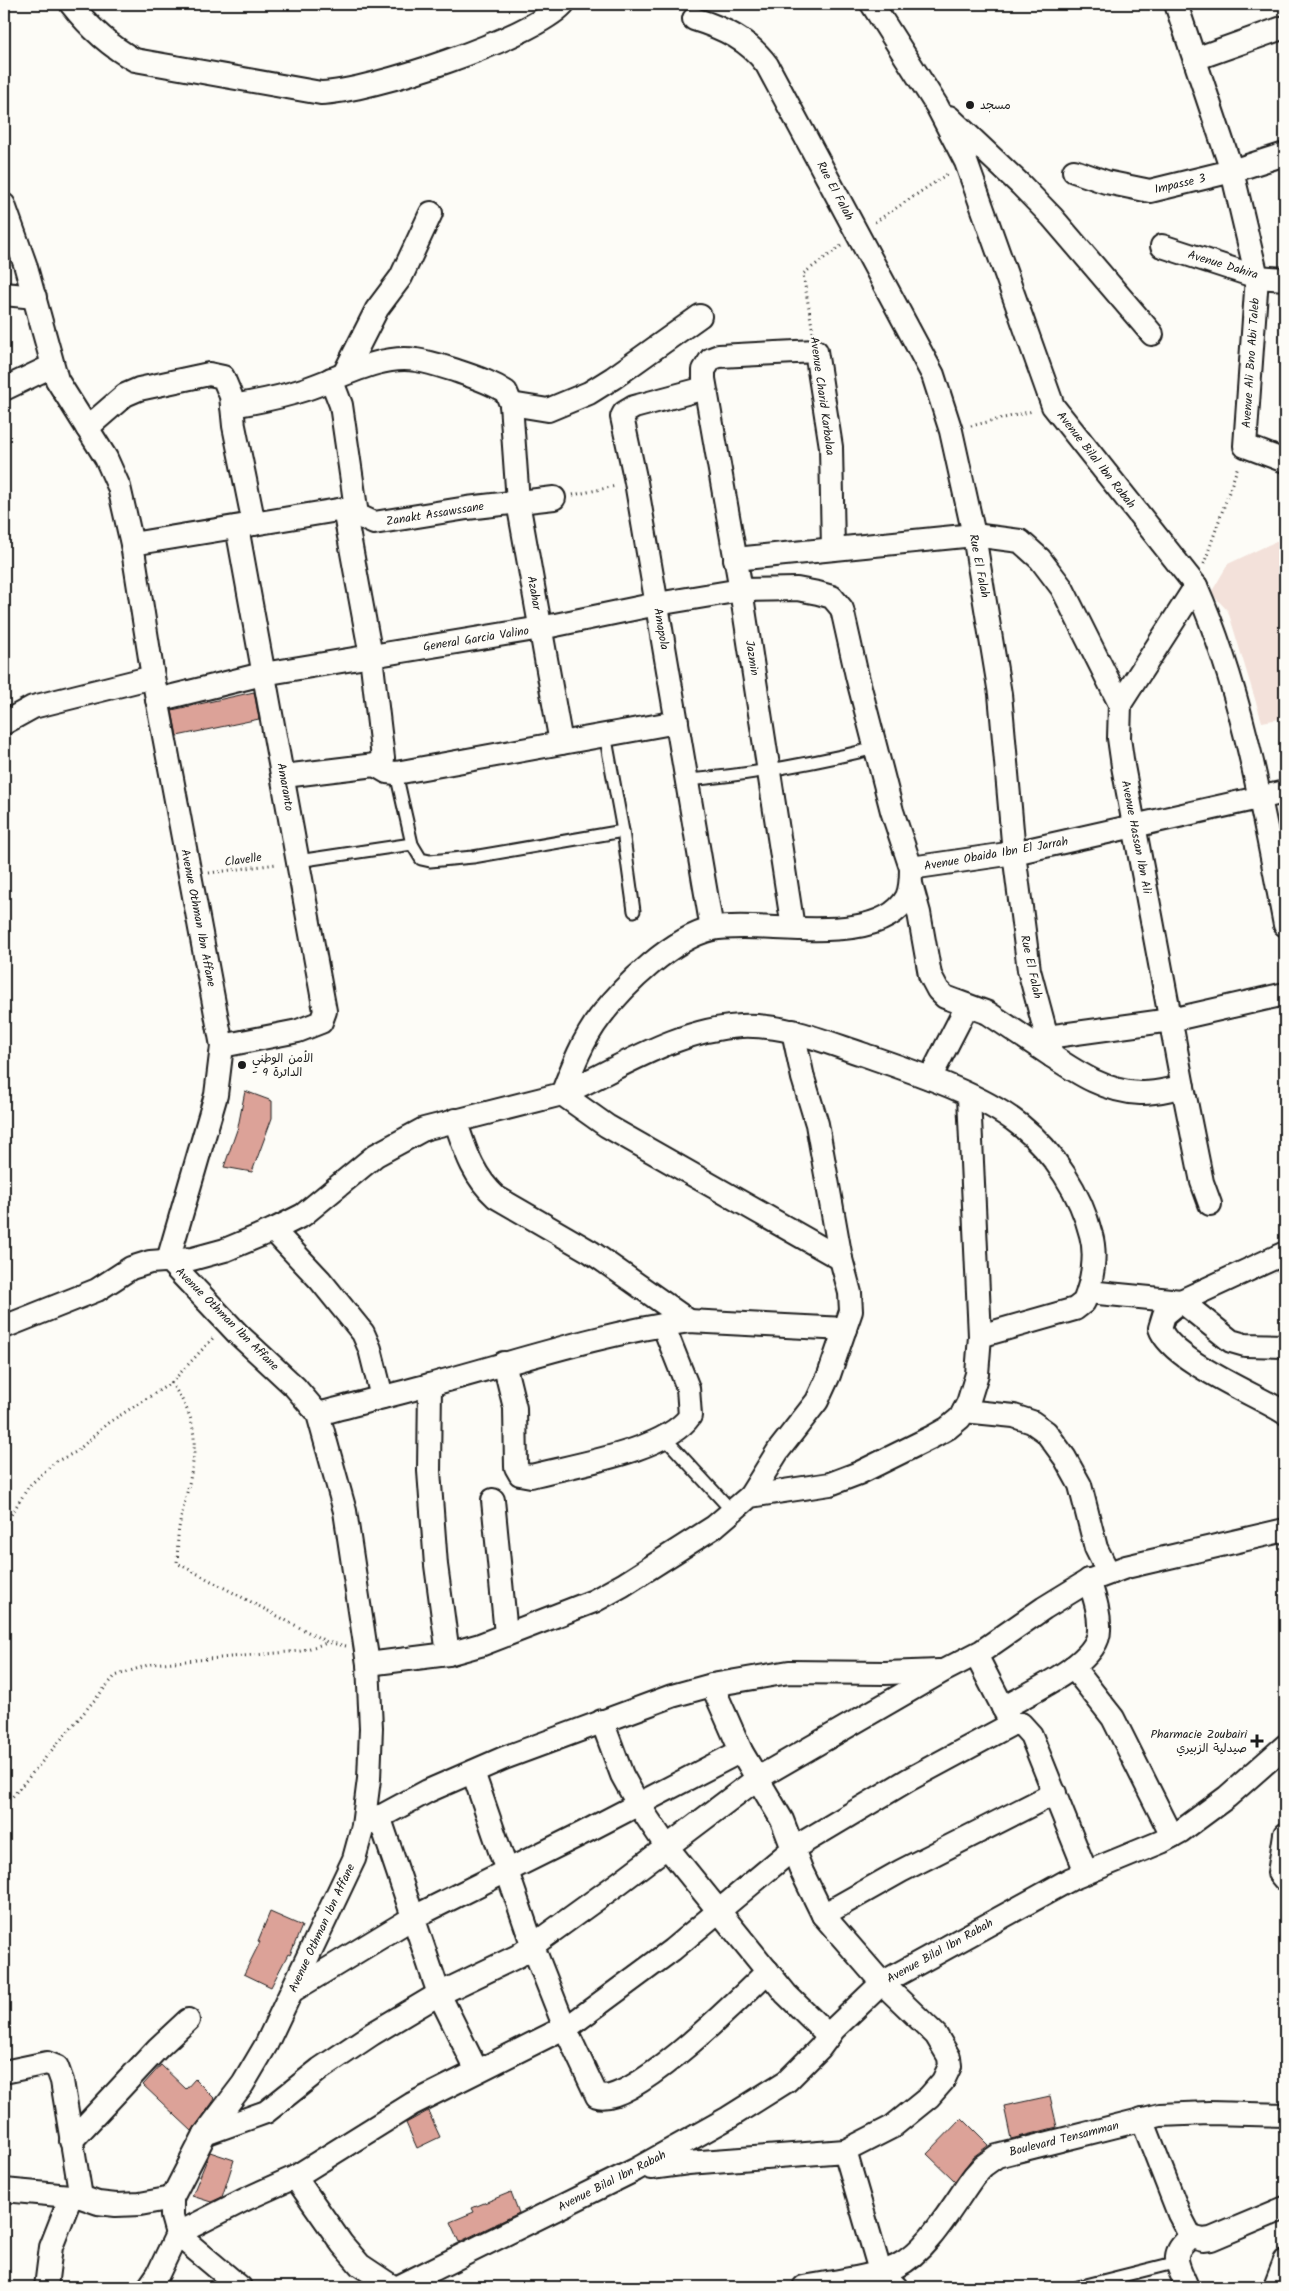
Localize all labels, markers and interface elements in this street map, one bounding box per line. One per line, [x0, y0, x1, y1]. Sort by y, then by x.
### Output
place label: مسجد [980, 96, 1011, 115]
marker: مسجد [964, 99, 976, 111]
street label: Rue El Falah [811, 158, 859, 224]
street label: Impasse 3 [1153, 169, 1208, 199]
street label: Avenue Dahira [1186, 245, 1261, 285]
street label: Avenue Ali Bno Abi Taleb [1237, 297, 1265, 429]
street label: Avenue Charid Karbalaa [804, 335, 840, 457]
street label: Avenue Bilal Ibn Rabah [1052, 407, 1140, 513]
street label: Zanakt Assawssane [385, 497, 486, 531]
street label: Rue El Falah [964, 532, 994, 600]
street label: Azahar [522, 574, 547, 613]
street label: Amapola [648, 607, 674, 652]
street label: General Garcia Valino [422, 621, 530, 657]
street label: Jazmin [740, 639, 764, 677]
street label: Amaranto [271, 761, 299, 813]
street label: Avenue Hassan Ibn Ali [1116, 779, 1157, 896]
street label: Avenue Obaida Ibn El Jarrah [922, 832, 1070, 876]
street label: Avenue Othman Ibn Affane [175, 848, 221, 989]
street label: Clavelle [223, 848, 263, 872]
street label: Rue El Falah [1015, 933, 1047, 1001]
place label: الأمن الوطني - الدائرة 9 [252, 1049, 313, 1082]
marker: الأمن الوطني - الدائرة 9 [236, 1059, 248, 1071]
street label: Avenue Othman Ibn Affane [171, 1263, 284, 1376]
place label: Pharmacie Zoubairi صيدلية الزبيري [1151, 1725, 1248, 1758]
marker: Pharmacie Zoubairi صيدلية الزبيري [1251, 1735, 1263, 1747]
street label: Avenue Othman Ibn Affane [284, 1860, 360, 1995]
street label: Avenue Bilal Ibn Rabah [883, 1914, 997, 1988]
street label: Boulevard Tensamman [1007, 2116, 1121, 2162]
street label: Avenue Bilal Ibn Rabah [555, 2145, 669, 2217]

